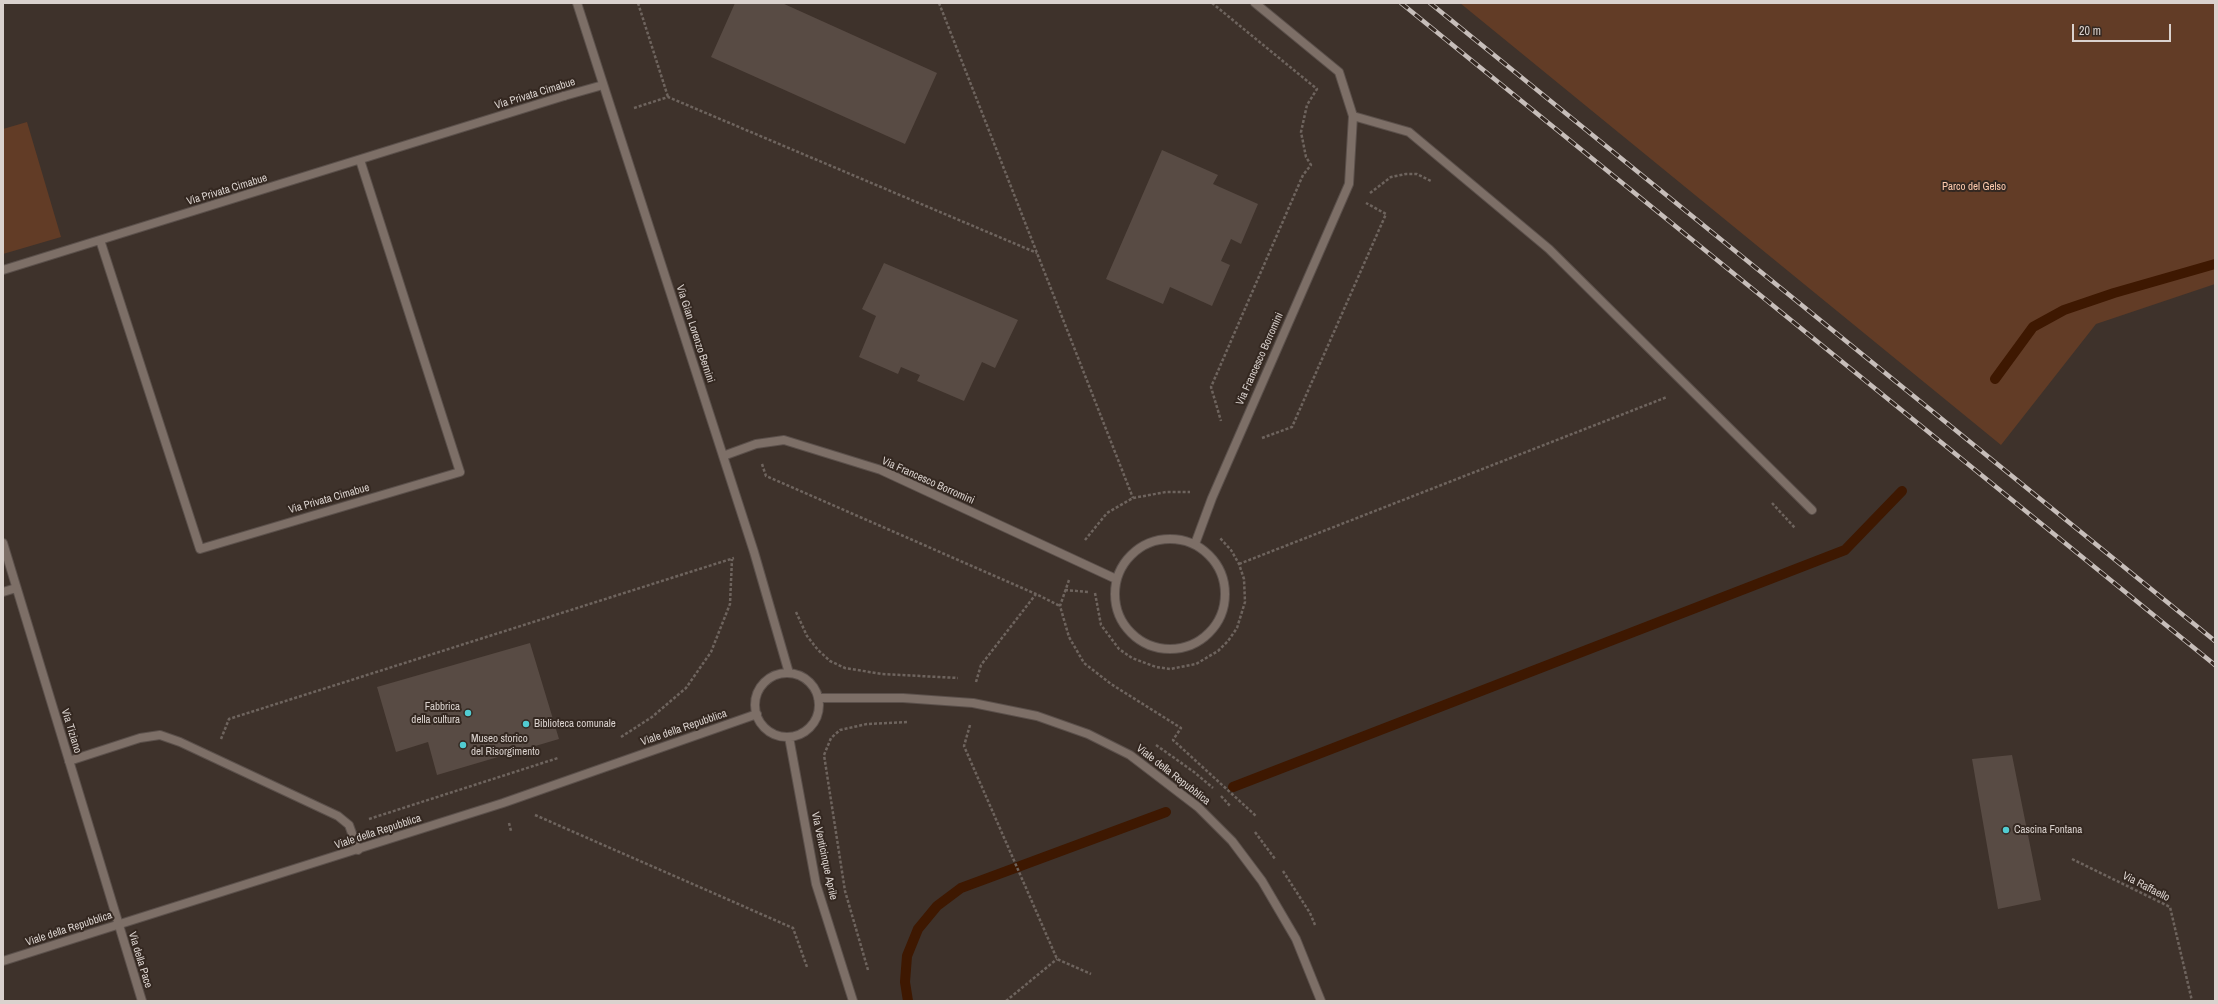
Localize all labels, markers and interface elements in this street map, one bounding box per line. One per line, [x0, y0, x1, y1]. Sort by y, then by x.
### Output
scale bar [2074, 16, 2173, 42]
text: 20 m [2079, 23, 2101, 39]
street label: Via Privata Cimabue [493, 75, 577, 113]
street label: Via Privata Cimabue [185, 171, 269, 209]
park label: Parco del Gelso [1942, 180, 2006, 194]
street label: Via Gian Lorenzo Bernini [673, 283, 717, 385]
street label: Via Francesco Borromini [1234, 311, 1286, 407]
street label: Via Francesco Borromini [880, 455, 976, 507]
street label: Via Privata Cimabue [287, 481, 371, 517]
place label: Fabbrica della cultura [411, 700, 460, 726]
street label: Via Tiziano [58, 707, 84, 755]
street label: Viale della Repubblica [639, 707, 729, 749]
marker: Fabbrica della cultura [463, 708, 473, 718]
place label: Biblioteca comunale [534, 717, 616, 731]
marker: Biblioteca comunale [521, 719, 531, 729]
place label: Museo storico del Risorgimento [471, 732, 540, 758]
marker: Museo storico del Risorgimento [458, 740, 468, 750]
street label: Viale della Repubblica [1133, 742, 1213, 808]
street label: Via Venticinque Aprile [808, 811, 840, 901]
street label: Viale della Repubblica [333, 812, 423, 852]
place label: Cascina Fontana [2014, 823, 2082, 837]
marker: Cascina Fontana [2001, 825, 2011, 835]
street label: Via Raffaello [2120, 869, 2172, 905]
street label: Viale della Repubblica [24, 909, 114, 949]
street label: Via della Pace [125, 930, 155, 990]

